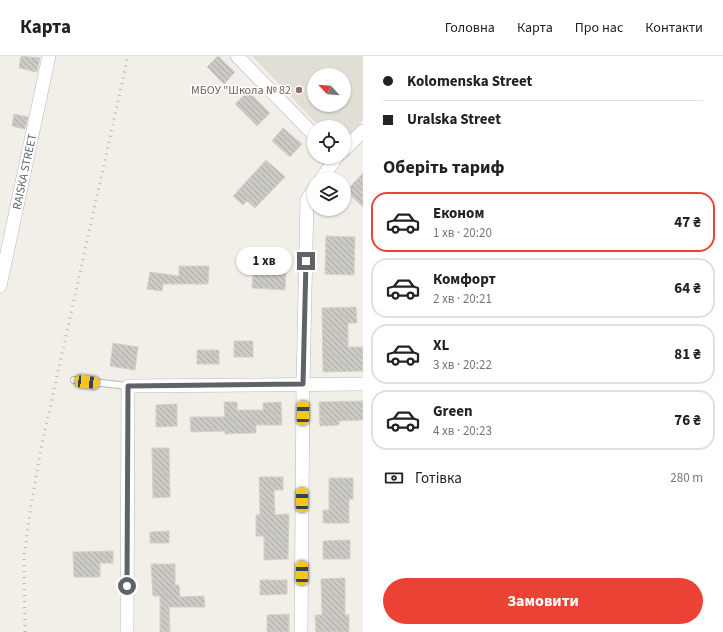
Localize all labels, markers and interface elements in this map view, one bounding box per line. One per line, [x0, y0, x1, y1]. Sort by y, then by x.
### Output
text: Карта [20, 14, 71, 41]
text: Головна [445, 18, 495, 38]
text: Карта [517, 18, 553, 38]
text: Про нас [575, 18, 623, 38]
text: Контакти [645, 18, 703, 38]
north arrow [307, 68, 351, 112]
map controls [307, 68, 351, 216]
text: Kolomenska Street [407, 71, 532, 92]
place label: МБОУ "Школа № 82 [191, 82, 291, 99]
marker: МБОУ "Школа № 82 [294, 85, 304, 95]
text: Uralska Street [407, 109, 501, 130]
button: locate [307, 120, 351, 164]
street label: RAISKA STREET [9, 132, 41, 211]
text: Оберіть тариф [383, 155, 505, 180]
button: layers [307, 172, 351, 216]
text: Економ [433, 203, 484, 224]
icon: car [385, 204, 421, 240]
text: 47 ₴ [674, 212, 701, 233]
text: 1 хв · 20:20 [433, 224, 492, 242]
callout: 1 хв [236, 247, 292, 275]
text: 1 хв [252, 252, 276, 270]
route end [297, 252, 315, 270]
text: Комфорт [433, 269, 496, 290]
icon: car [385, 270, 421, 306]
text: 64 ₴ [674, 278, 701, 299]
text: 2 хв · 20:21 [433, 290, 492, 308]
text: XL [433, 335, 449, 356]
icon: car [385, 336, 421, 372]
text: 81 ₴ [674, 344, 701, 365]
text: 3 хв · 20:22 [433, 356, 492, 374]
car [74, 375, 100, 389]
car [297, 401, 309, 425]
text: Green [433, 401, 473, 422]
icon: car [385, 402, 421, 438]
text: 76 ₴ [674, 410, 701, 431]
text: 4 хв · 20:23 [433, 422, 492, 440]
icon: cash [383, 467, 405, 489]
text: Готівка [415, 468, 462, 489]
text: 280 m [670, 469, 703, 487]
car [296, 488, 308, 512]
car [296, 561, 308, 585]
route start [118, 577, 136, 595]
button: Замовити [383, 578, 703, 624]

